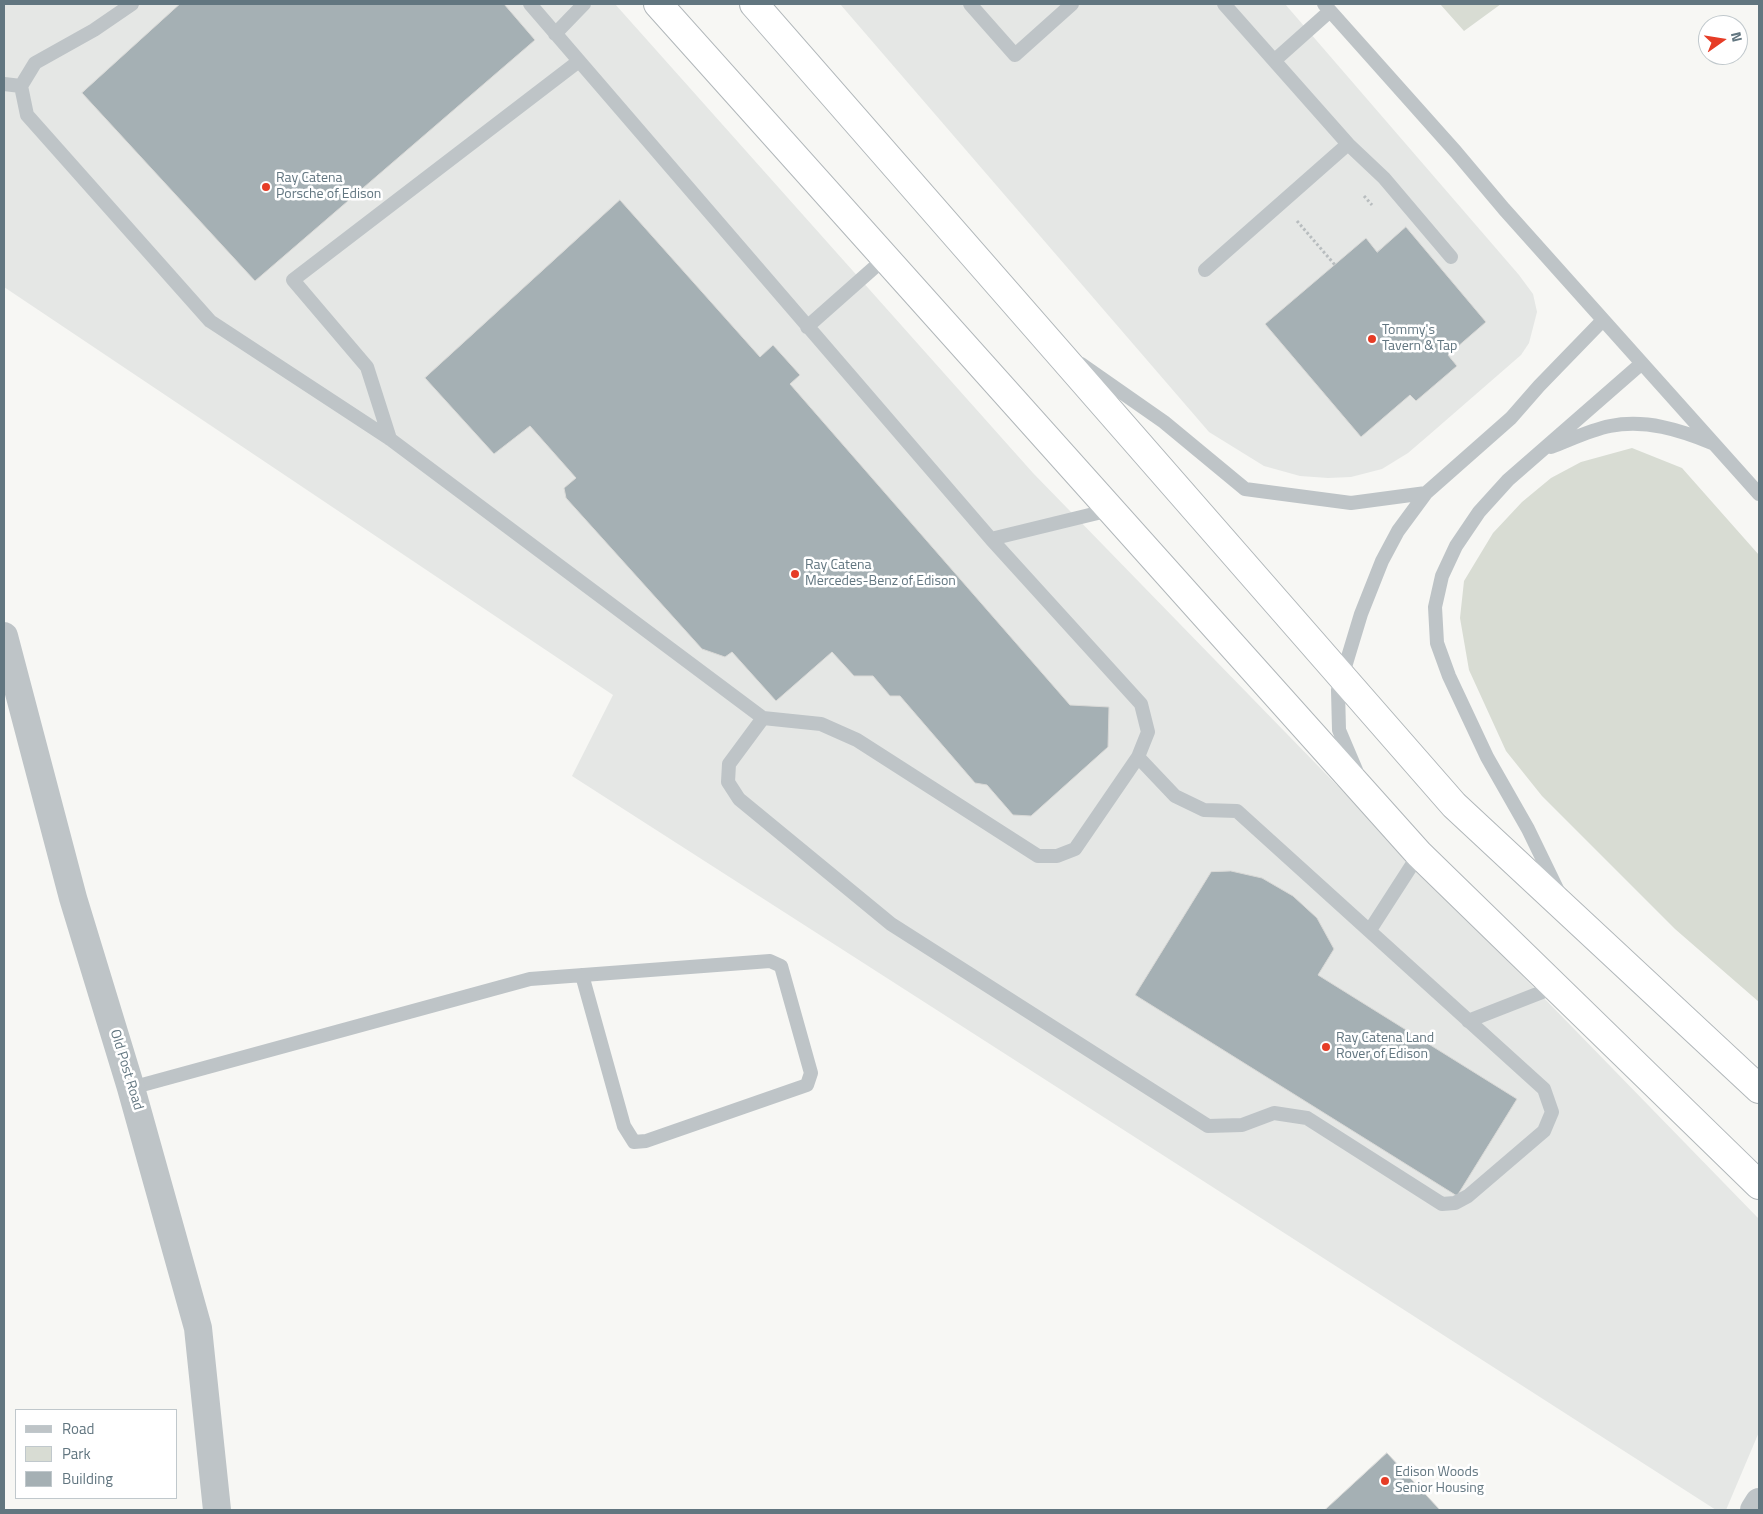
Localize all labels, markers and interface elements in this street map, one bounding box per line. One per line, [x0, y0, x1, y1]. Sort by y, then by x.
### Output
north arrow [1698, 15, 1748, 65]
text: N [1726, 30, 1748, 44]
place label: Ray Catena Porsche of Edison [276, 171, 381, 203]
marker: Ray Catena Porsche of Edison [260, 181, 272, 193]
place label: Tommy's Tavern & Tap [1382, 323, 1457, 356]
marker: Tommy's Tavern & Tap [1366, 333, 1378, 345]
place label: Ray Catena Mercedes-Benz of Edison [805, 558, 956, 590]
marker: Ray Catena Mercedes-Benz of Edison [789, 568, 801, 580]
street label: Old Post Road [106, 1028, 146, 1112]
place label: Ray Catena Land Rover of Edison [1336, 1031, 1434, 1064]
marker: Ray Catena Land Rover of Edison [1320, 1041, 1332, 1053]
legend [15, 1409, 178, 1499]
text: Road [62, 1417, 94, 1440]
text: Park [62, 1442, 91, 1465]
place label: Edison Woods Senior Housing [1395, 1465, 1484, 1498]
text: Building [62, 1467, 113, 1490]
marker: Edison Woods Senior Housing [1379, 1475, 1391, 1487]

